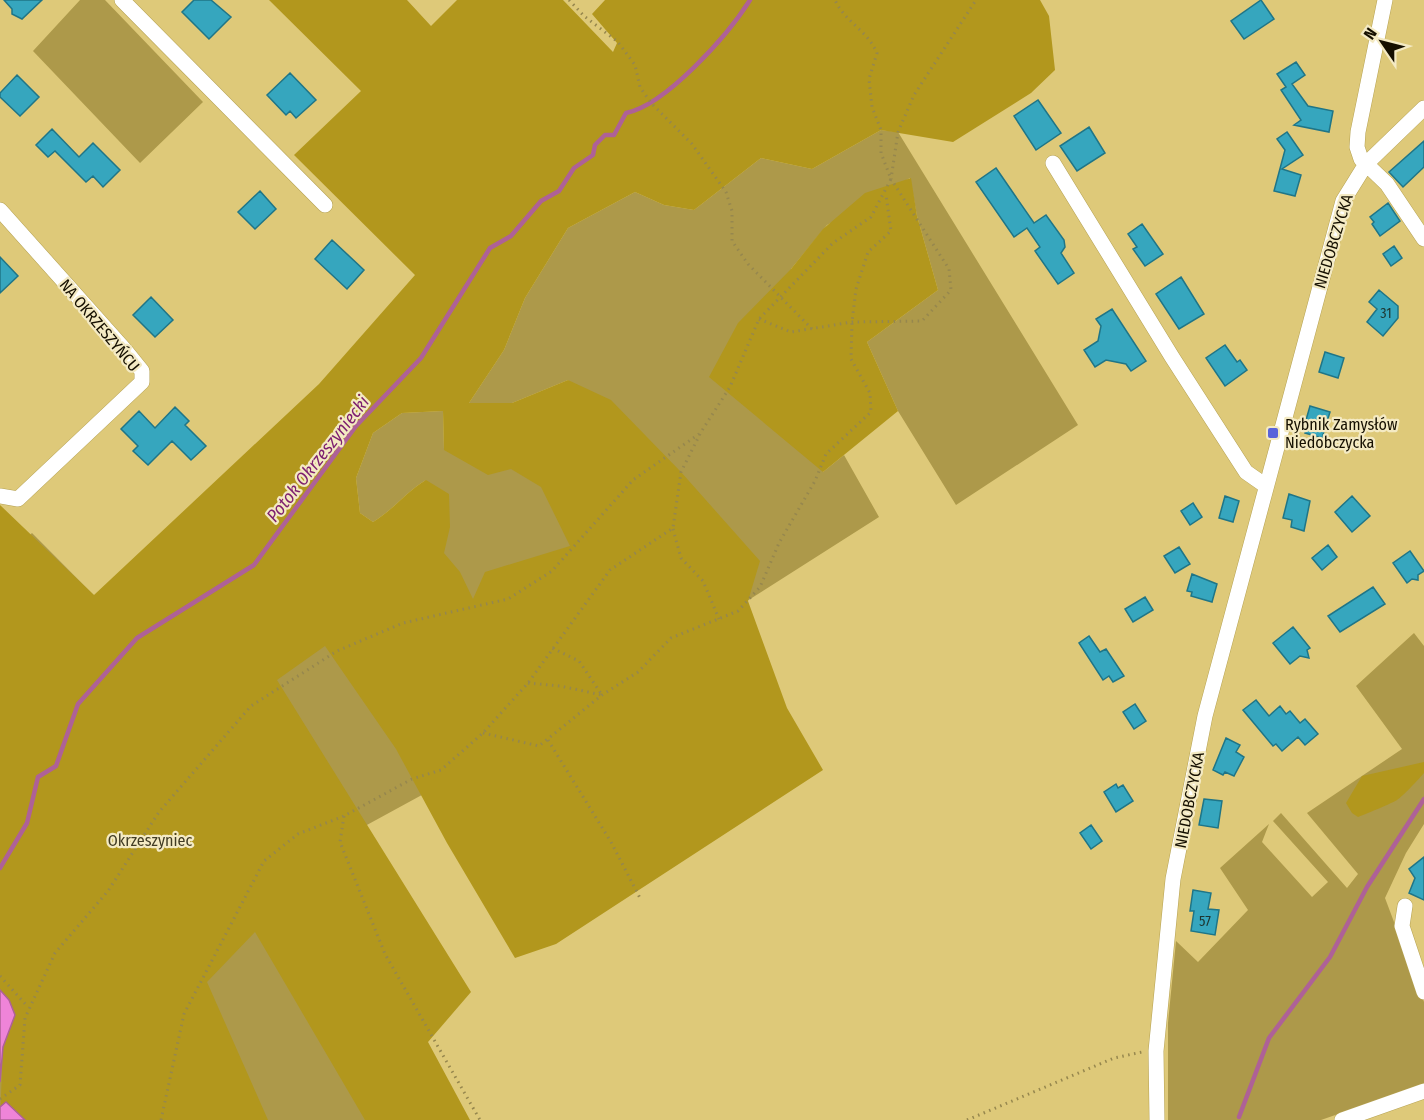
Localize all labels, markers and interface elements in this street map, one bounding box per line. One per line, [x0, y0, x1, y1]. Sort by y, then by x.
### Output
north arrow [1352, 12, 1412, 72]
text: N [1360, 24, 1381, 43]
street label: NIEDOBCZYCKA [1310, 191, 1357, 291]
street label: NA OKRZESZYŃCU [56, 275, 144, 375]
house number: 31 [1380, 305, 1392, 322]
water label: Potok Okrzeszyniecki [262, 391, 374, 526]
place label: Rybnik Zamysłów Niedobczycka [1285, 415, 1398, 452]
marker: Rybnik Zamysłów Niedobczycka [1266, 426, 1280, 440]
street label: NIEDOBCZYCKA [1171, 750, 1208, 850]
park label: Okrzeszyniec [108, 831, 192, 850]
house number: 57 [1199, 913, 1211, 930]

